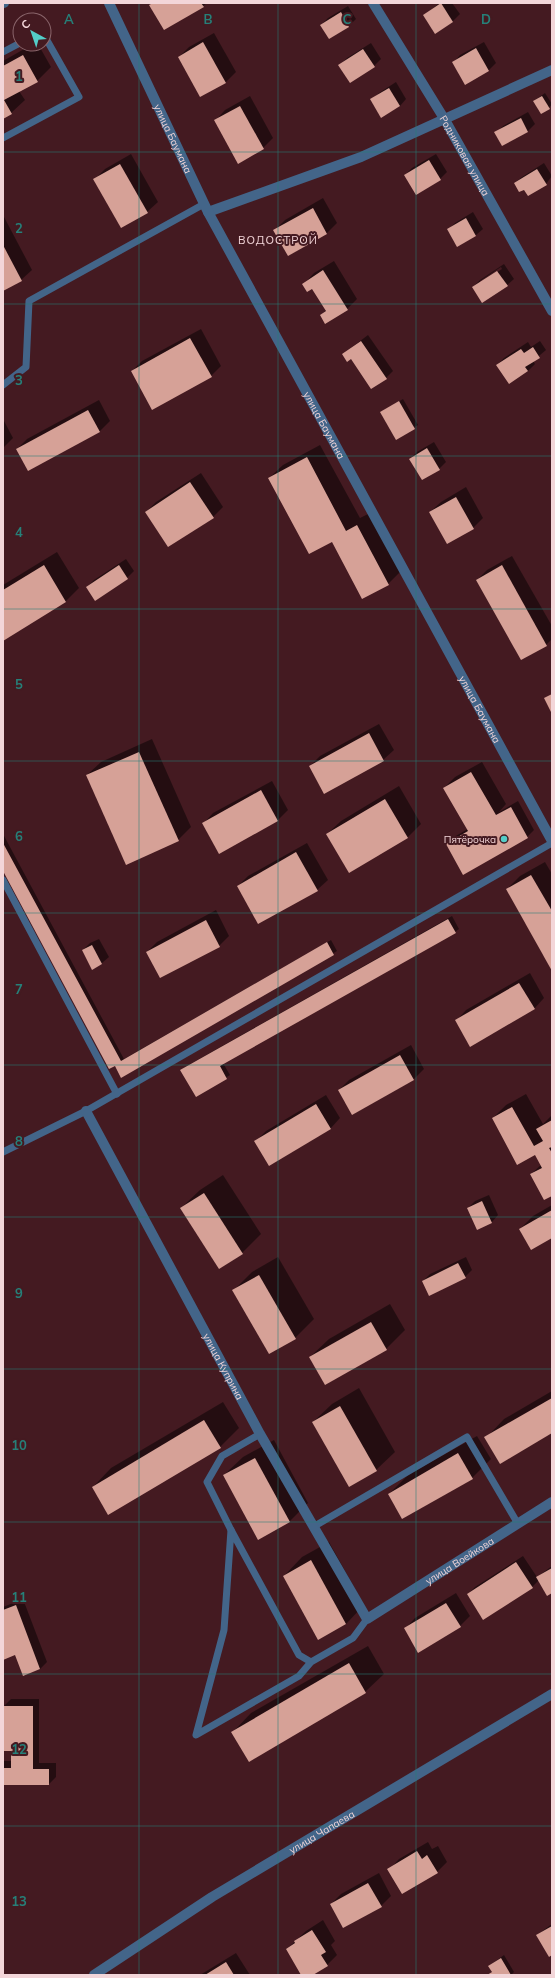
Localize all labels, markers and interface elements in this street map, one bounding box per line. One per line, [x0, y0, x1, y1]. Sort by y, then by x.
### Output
text: A [64, 11, 74, 27]
text: B [204, 11, 213, 27]
text: C [343, 11, 352, 27]
text: D [481, 11, 491, 27]
north arrow [12, 12, 52, 52]
text: С [18, 16, 33, 32]
text: 1 [15, 68, 23, 84]
street label: улица Баумана [151, 102, 195, 175]
street label: Родниковая улица [437, 113, 492, 198]
text: 2 [15, 220, 23, 236]
district label: ВОДОСТРОЙ [238, 233, 318, 247]
text: 3 [15, 372, 23, 388]
street label: улица Баумана [300, 389, 348, 461]
text: 4 [15, 524, 23, 540]
street label: улица Баумана [456, 673, 503, 746]
text: 5 [15, 676, 23, 692]
text: 6 [15, 828, 23, 844]
place label: Пятёрочка [444, 833, 496, 846]
marker: Пятёрочка [499, 834, 509, 844]
text: 7 [15, 981, 23, 997]
text: 8 [15, 1133, 23, 1149]
text: 9 [15, 1285, 23, 1301]
street label: улица Куприна [200, 1331, 246, 1402]
text: 10 [11, 1437, 27, 1453]
street label: улица Воейкова [423, 1534, 497, 1588]
text: 11 [11, 1589, 27, 1605]
text: 12 [11, 1741, 27, 1757]
street label: улица Чапаева [287, 1807, 357, 1857]
text: 13 [11, 1893, 27, 1909]

